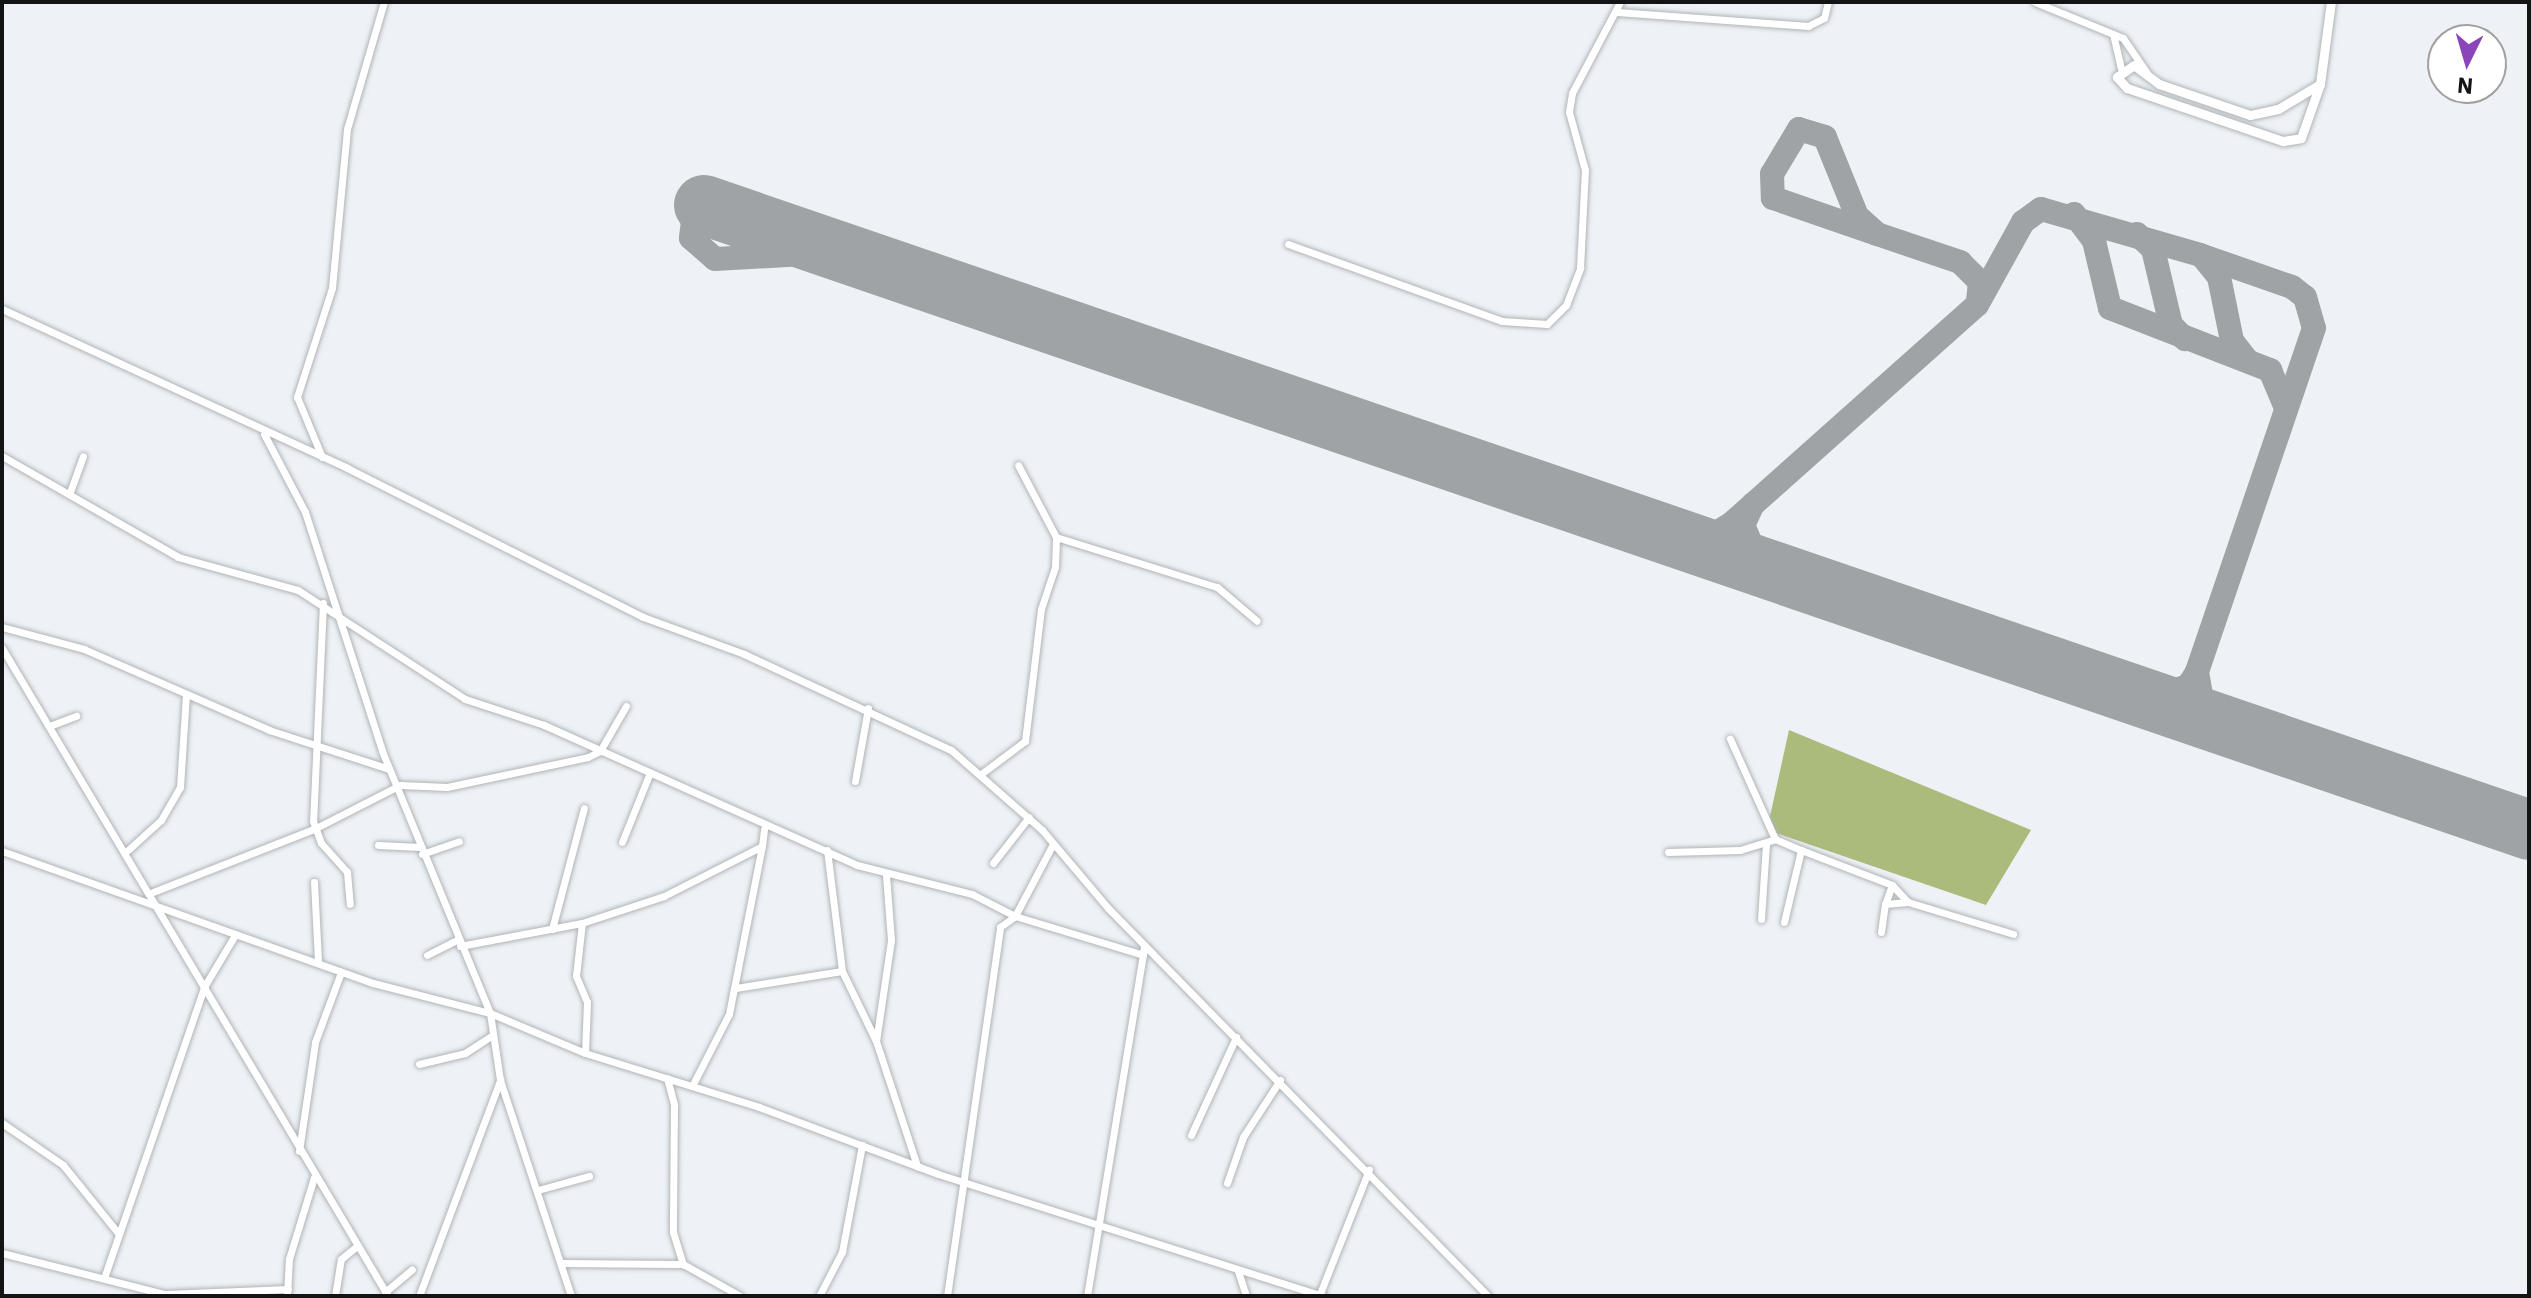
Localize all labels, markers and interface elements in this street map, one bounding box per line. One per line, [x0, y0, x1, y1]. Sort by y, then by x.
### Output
north arrow [2427, 24, 2507, 104]
text: N [2456, 71, 2474, 102]

